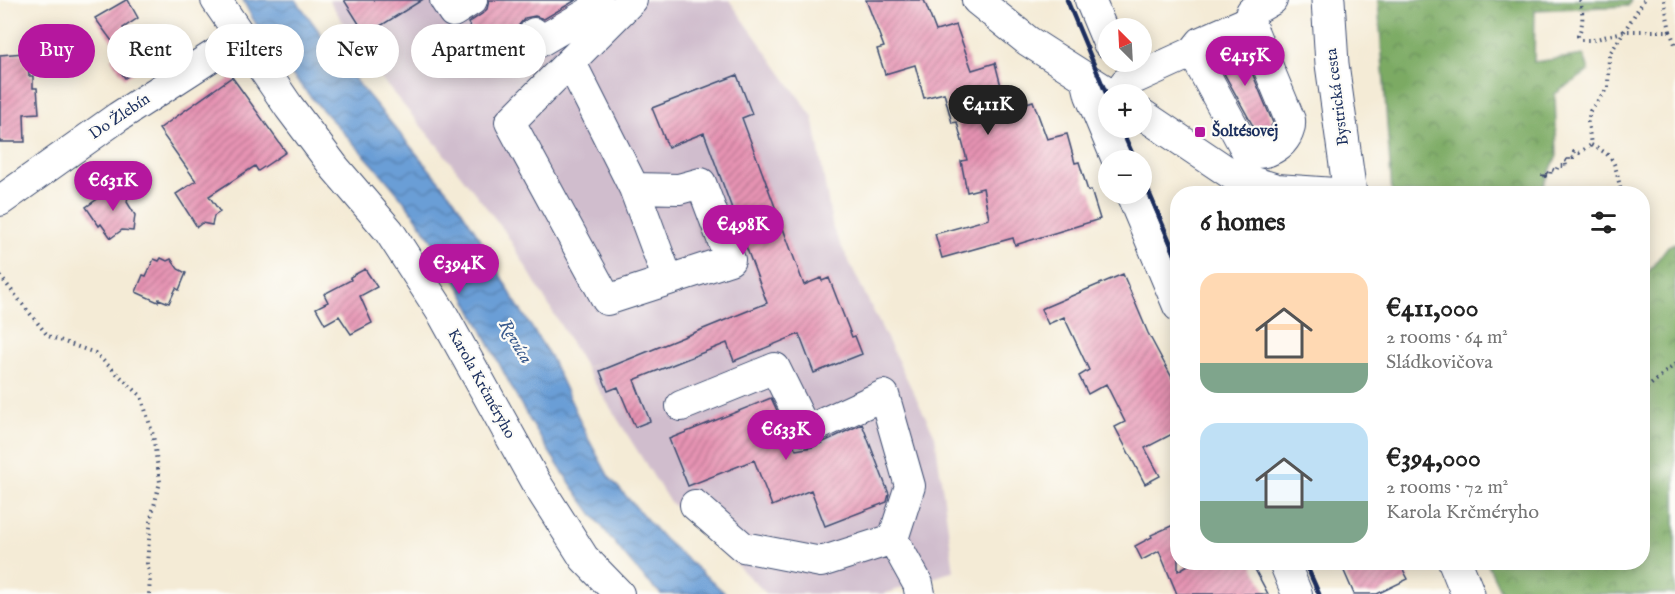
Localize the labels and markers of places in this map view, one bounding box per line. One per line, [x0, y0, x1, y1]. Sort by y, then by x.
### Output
pin: €415K [1203, 36, 1287, 87]
pin: €411K [946, 85, 1030, 136]
place label: Šoltésovej [1212, 120, 1278, 142]
marker: Šoltésovej [1193, 125, 1207, 139]
pin: €631K [71, 161, 155, 212]
pin: €498K [701, 205, 785, 256]
pin: €394K [417, 244, 501, 295]
pin: €633K [744, 410, 828, 461]

